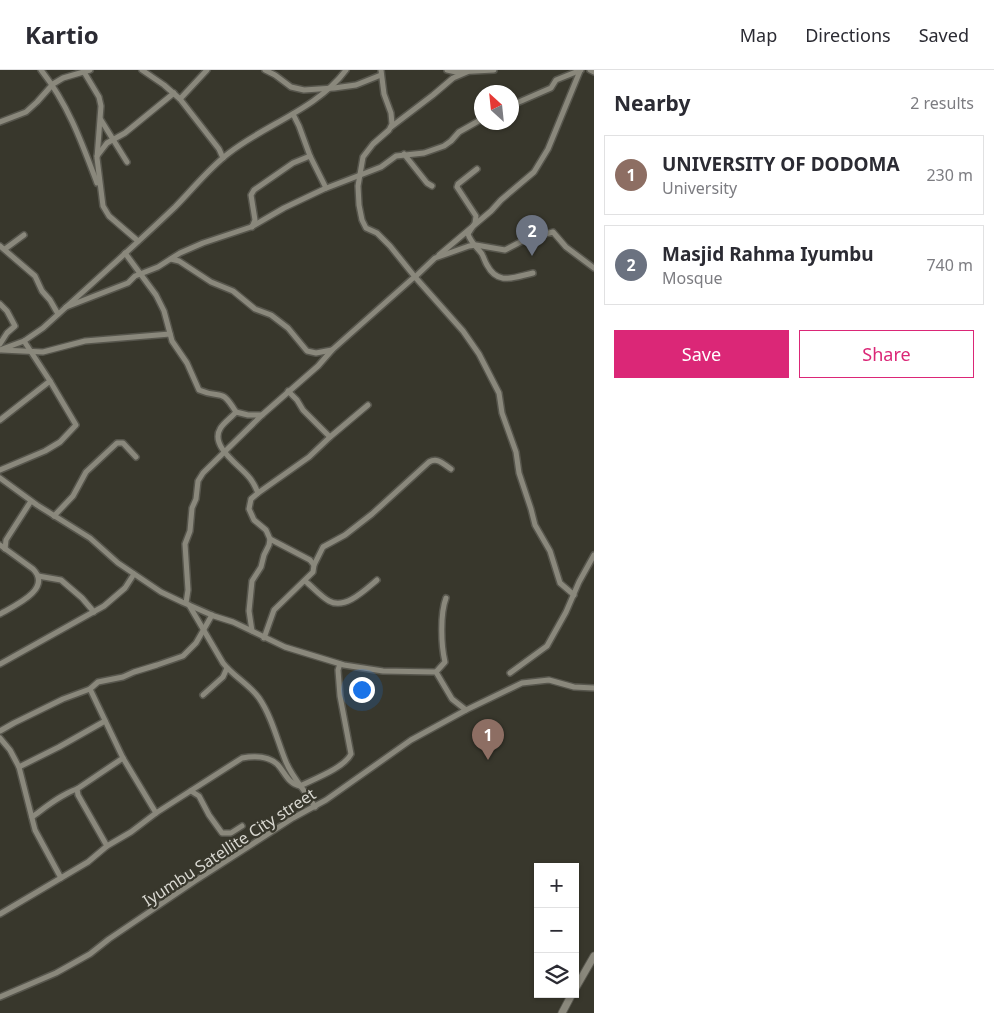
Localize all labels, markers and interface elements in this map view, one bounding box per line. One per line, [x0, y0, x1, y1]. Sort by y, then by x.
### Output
text: Kartio [25, 18, 99, 51]
text: Map [740, 23, 777, 47]
text: Directions [805, 23, 891, 47]
text: Saved [919, 23, 969, 47]
north arrow [474, 85, 519, 130]
text: Nearby [614, 89, 690, 117]
text: 2 results [910, 92, 974, 114]
text: UNIVERSITY OF DODOMA [662, 151, 900, 177]
text: 1 [626, 164, 636, 186]
text: 230 m [926, 164, 973, 186]
text: University [662, 177, 737, 199]
pin: 2 [516, 215, 548, 256]
text: Masjid Rahma Iyumbu [662, 241, 874, 267]
text: 2 [626, 254, 636, 276]
text: 740 m [926, 254, 973, 276]
text: Mosque [662, 267, 723, 289]
button: Save [614, 330, 789, 378]
button: Share [799, 330, 974, 378]
your location [349, 677, 375, 703]
pin: 1 [472, 719, 504, 760]
street label: Iyumbu Satellite City street [138, 783, 320, 911]
map controls [534, 863, 579, 998]
button: + [534, 863, 579, 908]
button: − [534, 908, 579, 953]
button: layers [534, 953, 579, 998]

